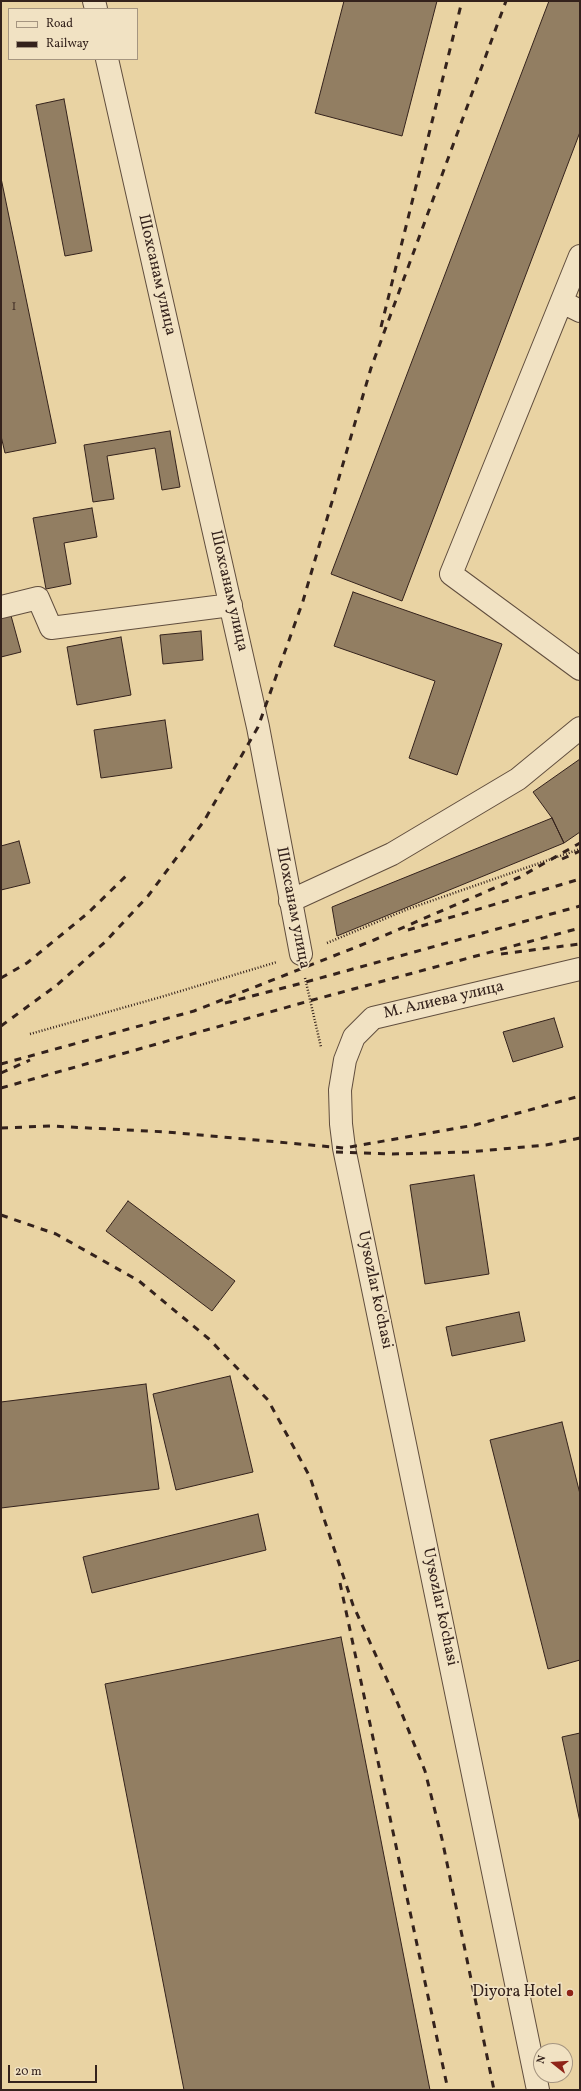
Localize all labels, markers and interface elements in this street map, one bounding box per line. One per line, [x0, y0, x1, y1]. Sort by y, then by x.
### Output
legend [8, 8, 138, 60]
text: Road [46, 16, 73, 32]
text: Railway [46, 36, 89, 52]
street label: Шохсанам улица [133, 212, 179, 338]
house number: 1 [11, 299, 17, 315]
street label: Шохсанам улица [205, 528, 251, 654]
street label: Шохсанам улица [271, 845, 313, 971]
street label: М. Алиева улица [382, 978, 506, 1024]
street label: Uysozlar ko'chasi [352, 1229, 396, 1351]
street label: Uysozlar ko'chasi [417, 1546, 461, 1668]
place label: Diyora Hotel [472, 1983, 562, 2003]
marker: Diyora Hotel [565, 1988, 575, 1998]
north arrow [533, 2043, 573, 2083]
text: N [534, 2054, 550, 2066]
scale bar [10, 2057, 99, 2083]
text: 20 m [15, 2064, 42, 2080]

